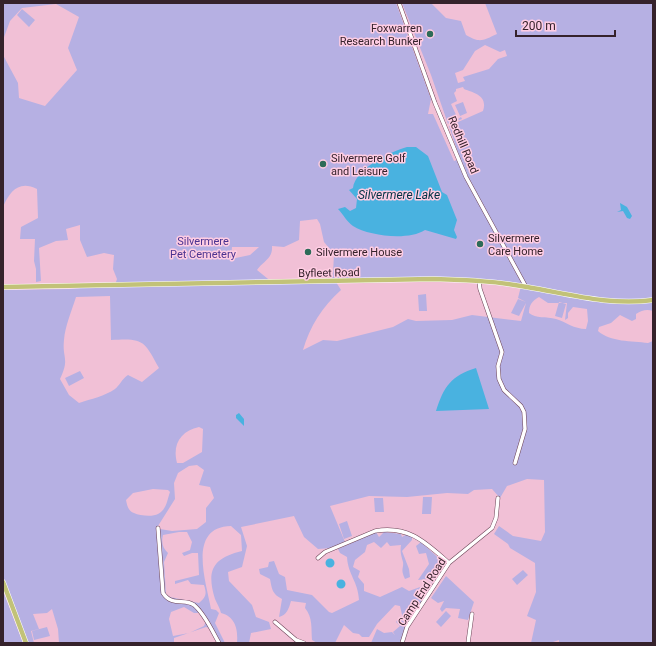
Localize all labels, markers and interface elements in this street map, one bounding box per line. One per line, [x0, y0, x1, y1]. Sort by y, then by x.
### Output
scale bar [516, 12, 615, 38]
text: 200 m [522, 19, 556, 33]
place label: Foxwarren Research Bunker [340, 22, 422, 48]
marker: Foxwarren Research Bunker [425, 29, 435, 39]
street label: Redhill Road [445, 114, 481, 176]
place label: Silvermere Golf and Leisure [331, 152, 406, 178]
marker: Silvermere Golf and Leisure [318, 159, 328, 169]
water label: Silvermere Lake [358, 188, 440, 202]
place label: Silvermere Care Home [488, 232, 543, 258]
park label: Silvermere Pet Cemetery [170, 235, 237, 261]
marker: Silvermere Care Home [475, 239, 485, 249]
place label: Silvermere House [316, 246, 402, 259]
marker: Silvermere House [303, 247, 313, 257]
street label: Byfleet Road [298, 266, 360, 280]
street label: Camp End Road [395, 556, 449, 628]

